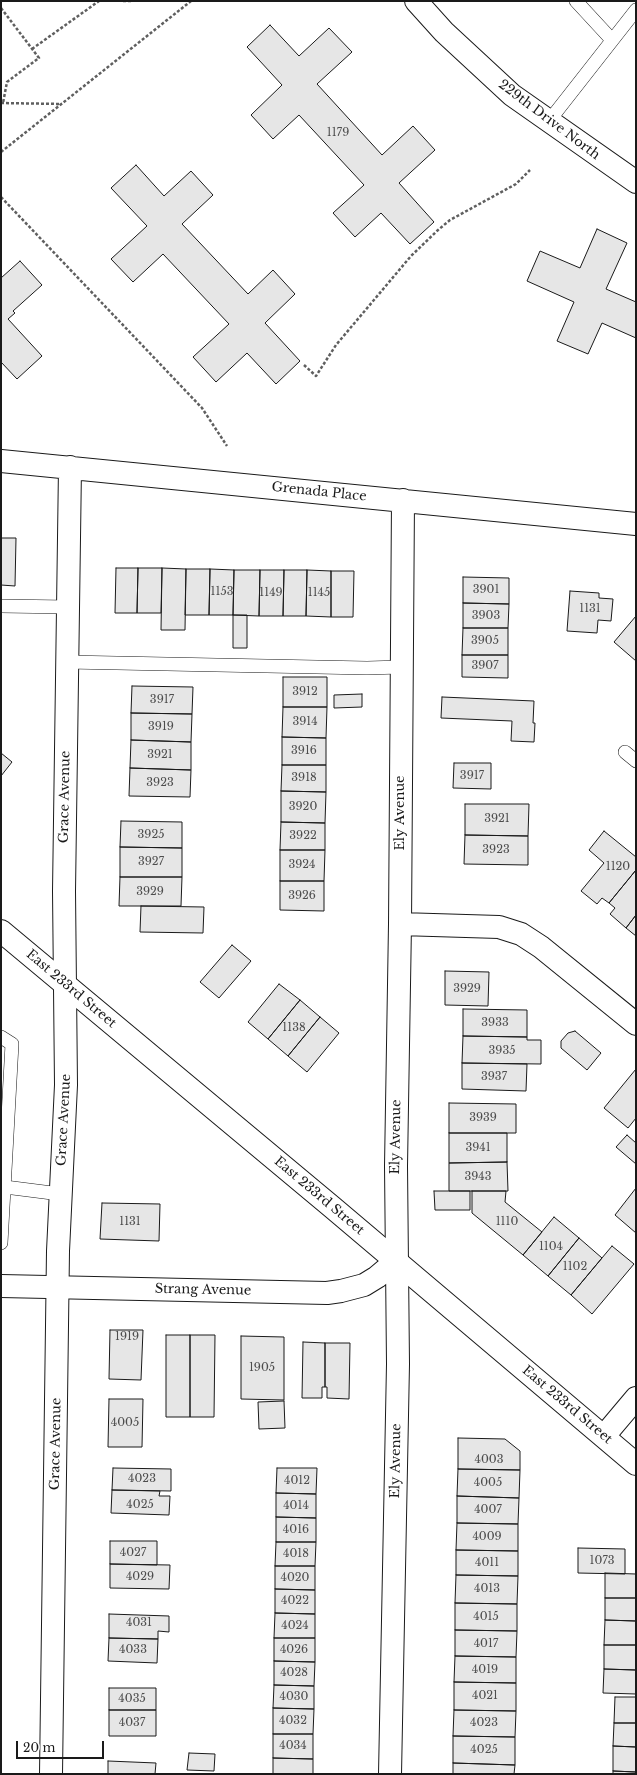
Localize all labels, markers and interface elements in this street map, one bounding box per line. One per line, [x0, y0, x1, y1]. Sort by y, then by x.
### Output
street label: 229th Drive North [495, 77, 603, 163]
house number: 1179 [327, 126, 349, 140]
street label: Grenada Place [271, 479, 367, 505]
house number: 3901 [473, 583, 499, 597]
house number: 1153 [211, 585, 233, 599]
house number: 1149 [259, 586, 283, 600]
house number: 1145 [308, 586, 330, 600]
house number: 1131 [579, 602, 601, 616]
house number: 3903 [472, 609, 500, 623]
house number: 3905 [471, 634, 499, 648]
house number: 3907 [471, 659, 499, 673]
house number: 3912 [292, 685, 318, 699]
house number: 3917 [150, 693, 174, 707]
house number: 3914 [292, 715, 318, 729]
house number: 3919 [148, 720, 174, 734]
house number: 3916 [291, 744, 317, 758]
house number: 3921 [147, 748, 173, 762]
street label: Grace Avenue [56, 751, 74, 843]
house number: 3917 [460, 769, 484, 783]
house number: 3918 [291, 771, 317, 785]
street label: Ely Avenue [392, 775, 408, 851]
house number: 3923 [146, 776, 174, 790]
house number: 3920 [289, 800, 317, 814]
house number: 3921 [484, 812, 510, 826]
house number: 3925 [138, 828, 164, 842]
house number: 3922 [289, 829, 317, 843]
house number: 3923 [482, 843, 510, 857]
house number: 3927 [138, 855, 164, 869]
house number: 3924 [288, 858, 316, 872]
house number: 1120 [606, 860, 630, 874]
house number: 3929 [136, 885, 164, 899]
house number: 3926 [288, 889, 316, 903]
street label: East 233rd Street [23, 947, 119, 1031]
house number: 3929 [453, 982, 481, 996]
house number: 3933 [481, 1016, 509, 1030]
house number: 1138 [282, 1021, 306, 1035]
house number: 3935 [489, 1044, 515, 1058]
house number: 3937 [481, 1070, 507, 1084]
street label: Grace Avenue [54, 1073, 74, 1167]
street label: Ely Avenue [388, 1099, 404, 1175]
house number: 3939 [469, 1111, 497, 1125]
house number: 3941 [465, 1141, 491, 1155]
street label: East 233rd Street [271, 1154, 367, 1238]
house number: 3943 [464, 1170, 492, 1184]
house number: 1131 [119, 1215, 141, 1229]
house number: 1110 [496, 1215, 518, 1229]
house number: 1104 [539, 1240, 563, 1254]
house number: 1102 [563, 1260, 587, 1274]
street label: Strang Avenue [155, 1281, 251, 1299]
house number: 1919 [115, 1330, 139, 1344]
house number: 1905 [249, 1361, 275, 1375]
street label: East 233rd Street [519, 1363, 615, 1447]
street label: Grace Avenue [47, 1398, 65, 1490]
house number: 4005 [111, 1416, 139, 1430]
street label: Ely Avenue [388, 1423, 404, 1499]
house number: 4003 [475, 1453, 503, 1467]
house number: 4023 [128, 1472, 156, 1486]
house number: 4012 [284, 1474, 310, 1488]
house number: 4005 [474, 1476, 502, 1490]
house number: 4025 [126, 1498, 154, 1512]
house number: 4014 [283, 1499, 309, 1513]
house number: 4007 [474, 1503, 502, 1517]
house number: 4016 [283, 1523, 309, 1537]
house number: 4009 [472, 1530, 502, 1544]
house number: 4027 [120, 1546, 146, 1560]
house number: 4018 [283, 1547, 309, 1561]
house number: 1073 [589, 1554, 615, 1568]
house number: 4011 [475, 1556, 499, 1570]
house number: 4029 [126, 1570, 154, 1584]
house number: 4020 [281, 1571, 309, 1585]
house number: 4013 [474, 1582, 500, 1596]
house number: 4022 [281, 1594, 309, 1608]
house number: 4015 [473, 1610, 499, 1624]
house number: 4031 [126, 1616, 152, 1630]
house number: 4024 [281, 1619, 309, 1633]
house number: 4017 [474, 1637, 498, 1651]
house number: 4033 [119, 1643, 147, 1657]
house number: 4026 [280, 1643, 308, 1657]
house number: 4019 [472, 1663, 498, 1677]
house number: 4028 [280, 1666, 308, 1680]
house number: 4021 [472, 1689, 498, 1703]
house number: 4030 [280, 1690, 308, 1704]
house number: 4035 [118, 1692, 146, 1706]
house number: 4032 [279, 1714, 307, 1728]
house number: 4037 [119, 1716, 145, 1730]
house number: 4023 [470, 1716, 498, 1730]
scale bar [18, 1733, 106, 1759]
house number: 4034 [279, 1739, 307, 1753]
text: 20 m [23, 1740, 55, 1755]
house number: 4025 [470, 1743, 498, 1757]

